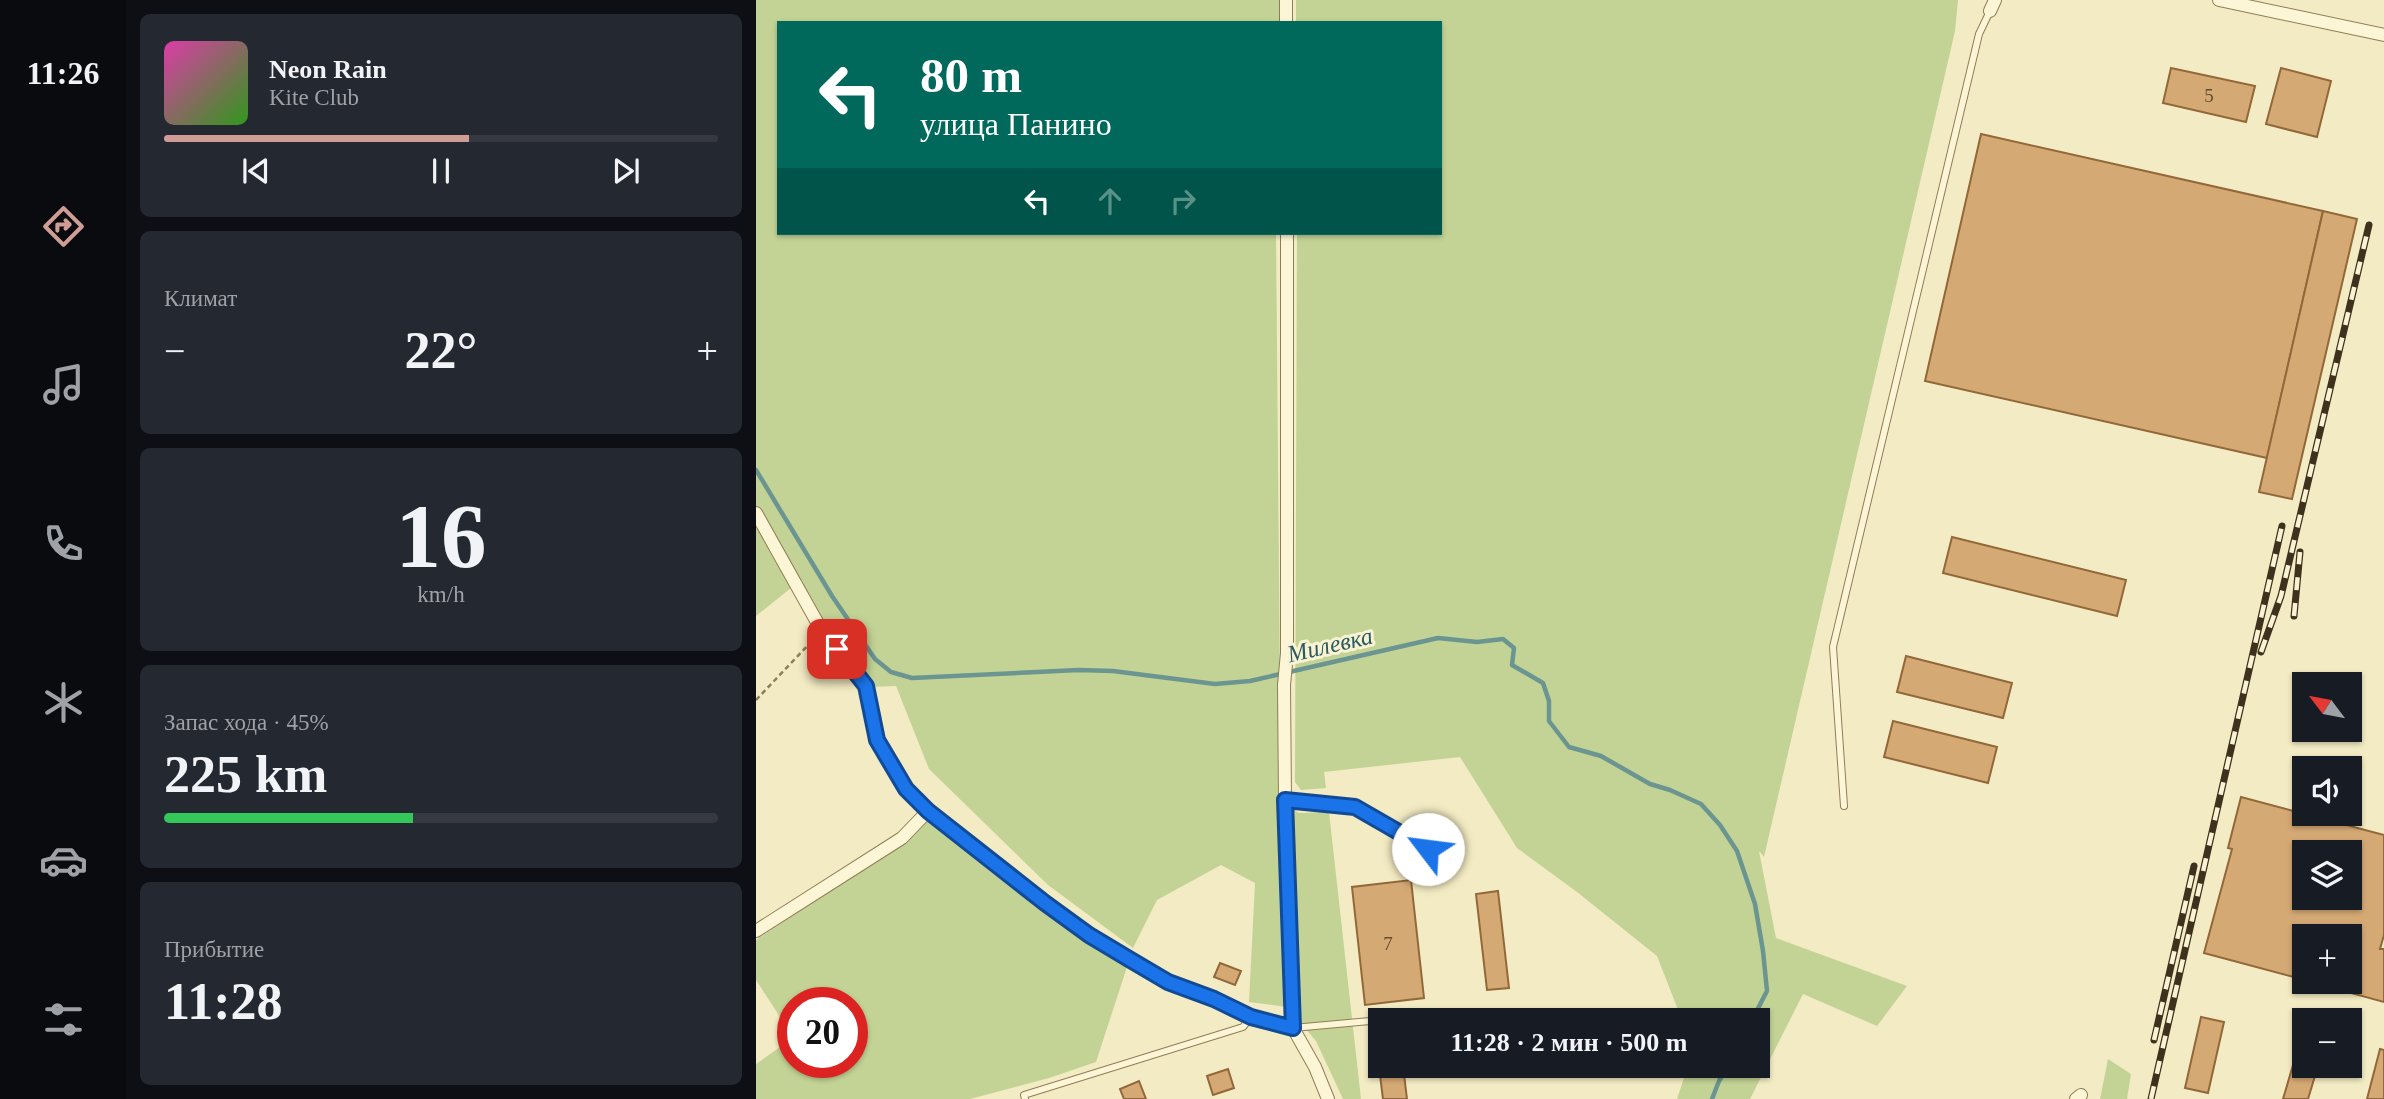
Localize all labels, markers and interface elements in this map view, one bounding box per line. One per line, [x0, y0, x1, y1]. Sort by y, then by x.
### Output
text: 80 m [920, 48, 1022, 103]
icon: left [805, 49, 896, 140]
text: 11:26 [27, 55, 99, 91]
text: Neon Rain [269, 55, 387, 84]
text: Kite Club [269, 85, 359, 110]
house number: 5 [2204, 85, 2214, 106]
text: улица Панино [920, 106, 1112, 142]
icon: previous [237, 152, 275, 190]
icon: pause [422, 152, 460, 190]
icon: next [607, 152, 645, 190]
icon: left [1018, 182, 1056, 220]
icon: ahead [1091, 182, 1129, 220]
icon: right [1164, 182, 1202, 220]
icon: directions [39, 202, 88, 251]
text: Климат [164, 286, 237, 311]
text: 22° [405, 322, 477, 379]
text: − [164, 330, 185, 372]
text: + [697, 330, 718, 372]
icon: music [39, 360, 88, 409]
text: 16 [396, 486, 487, 587]
icon: phone [39, 519, 88, 568]
text: km/h [417, 582, 465, 607]
pin [807, 619, 867, 679]
water label: Милевка [1284, 623, 1375, 668]
icon: arrive [818, 630, 856, 668]
north arrow [2292, 672, 2362, 742]
map controls [2292, 672, 2362, 1078]
icon: climate [39, 678, 88, 727]
text: Запас хода · 45% [164, 710, 329, 735]
text: 225 km [164, 746, 327, 803]
button: sound [2292, 756, 2362, 826]
position arrow [1391, 812, 1465, 886]
icon: car [39, 836, 88, 885]
button: layers [2292, 840, 2362, 910]
button: + [2292, 924, 2362, 994]
house number: 7 [1383, 933, 1393, 954]
text: Прибытие [164, 937, 264, 962]
text: 11:28 [164, 973, 282, 1030]
speed limit sign: 20 [777, 987, 868, 1078]
icon: filters [39, 995, 88, 1044]
button: − [2292, 1008, 2362, 1078]
text: 11:28 · 2 мин · 500 m [1451, 1028, 1687, 1057]

